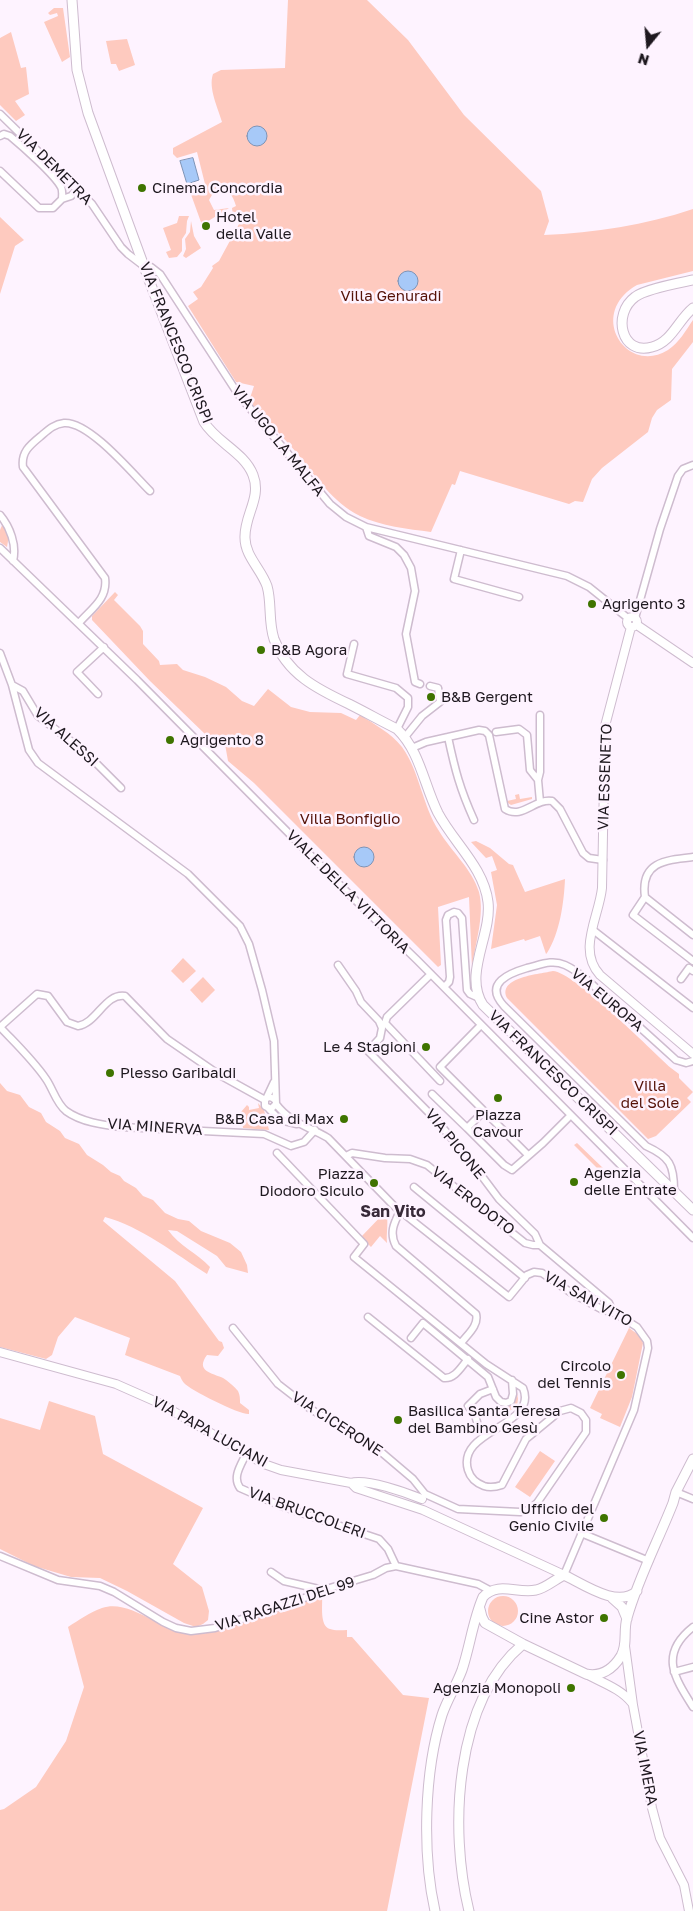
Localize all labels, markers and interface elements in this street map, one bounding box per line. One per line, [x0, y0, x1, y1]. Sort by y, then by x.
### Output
north arrow [623, 20, 673, 70]
text: N [636, 50, 651, 70]
street label: VIA DEMETRA [12, 125, 96, 209]
place label: Cinema Concordia [152, 179, 283, 197]
marker: Cinema Concordia [136, 182, 148, 194]
place label: Hotel della Valle [216, 208, 292, 243]
marker: Hotel della Valle [200, 220, 212, 232]
street label: VIA FRANCESCO CRISPI [135, 260, 217, 426]
park label: Villa Genuradi [341, 287, 441, 305]
street label: VIA UGO LA MALFA [228, 382, 328, 500]
place label: Agrigento 3 [602, 595, 686, 613]
marker: Agrigento 3 [586, 598, 598, 610]
place label: B&B Agora [271, 641, 347, 659]
marker: B&B Agora [255, 644, 267, 656]
place label: B&B Gergent [441, 688, 533, 706]
marker: B&B Gergent [425, 691, 437, 703]
street label: VIA ALESSI [30, 703, 102, 771]
street label: VIA ESSENETO [594, 723, 616, 831]
place label: Agrigento 8 [180, 731, 264, 749]
marker: Agrigento 8 [164, 734, 176, 746]
park label: Villa Bonfiglio [300, 810, 400, 828]
street label: VIALE DELLA VITTORIA [283, 827, 413, 957]
street label: VIA EUROPA [567, 965, 647, 1035]
street label: VIA FRANCESCO CRISPI [485, 1007, 621, 1139]
place label: Le 4 Stagioni [323, 1038, 416, 1056]
marker: Le 4 Stagioni [420, 1041, 432, 1053]
place label: Plesso Garibaldi [120, 1064, 236, 1082]
marker: Plesso Garibaldi [104, 1067, 116, 1079]
park label: Villa del Sole [621, 1077, 679, 1112]
marker: Piazza Cavour [492, 1092, 504, 1104]
street label: VIA PICONE [421, 1105, 489, 1183]
place label: Piazza Cavour [473, 1106, 523, 1141]
place label: B&B Casa di Max [215, 1110, 334, 1128]
marker: B&B Casa di Max [338, 1113, 350, 1125]
street label: VIA MINERVA [107, 1115, 203, 1139]
street label: VIA ERODOTO [428, 1163, 518, 1239]
place label: Agenzia delle Entrate [584, 1164, 677, 1199]
place label: Piazza Diodoro Siculo [259, 1165, 364, 1200]
marker: Agenzia delle Entrate [568, 1176, 580, 1188]
marker: Piazza Diodoro Siculo [368, 1177, 380, 1189]
district label: San Vito [360, 1202, 426, 1222]
street label: VIA SAN VITO [541, 1267, 635, 1331]
place label: Circolo del Tennis [537, 1357, 611, 1392]
marker: Circolo del Tennis [615, 1369, 627, 1381]
street label: VIA CICERONE [288, 1388, 386, 1460]
street label: VIA PAPA LUCIANI [149, 1393, 271, 1471]
place label: Basilica Santa Teresa del Bambino Gesù [408, 1402, 561, 1437]
marker: Basilica Santa Teresa del Bambino Gesù [392, 1414, 404, 1426]
street label: VIA BRUCCOLERI [246, 1483, 368, 1543]
place label: Ufficio del Genio Civile [509, 1500, 594, 1535]
marker: Ufficio del Genio Civile [598, 1512, 610, 1524]
street label: VIA RAGAZZI DEL 99 [213, 1573, 357, 1635]
place label: Cine Astor [519, 1609, 594, 1627]
marker: Cine Astor [598, 1612, 610, 1624]
place label: Agenzia Monopoli [433, 1679, 561, 1697]
marker: Agenzia Monopoli [565, 1682, 577, 1694]
street label: VIA IMERA [629, 1729, 661, 1807]

